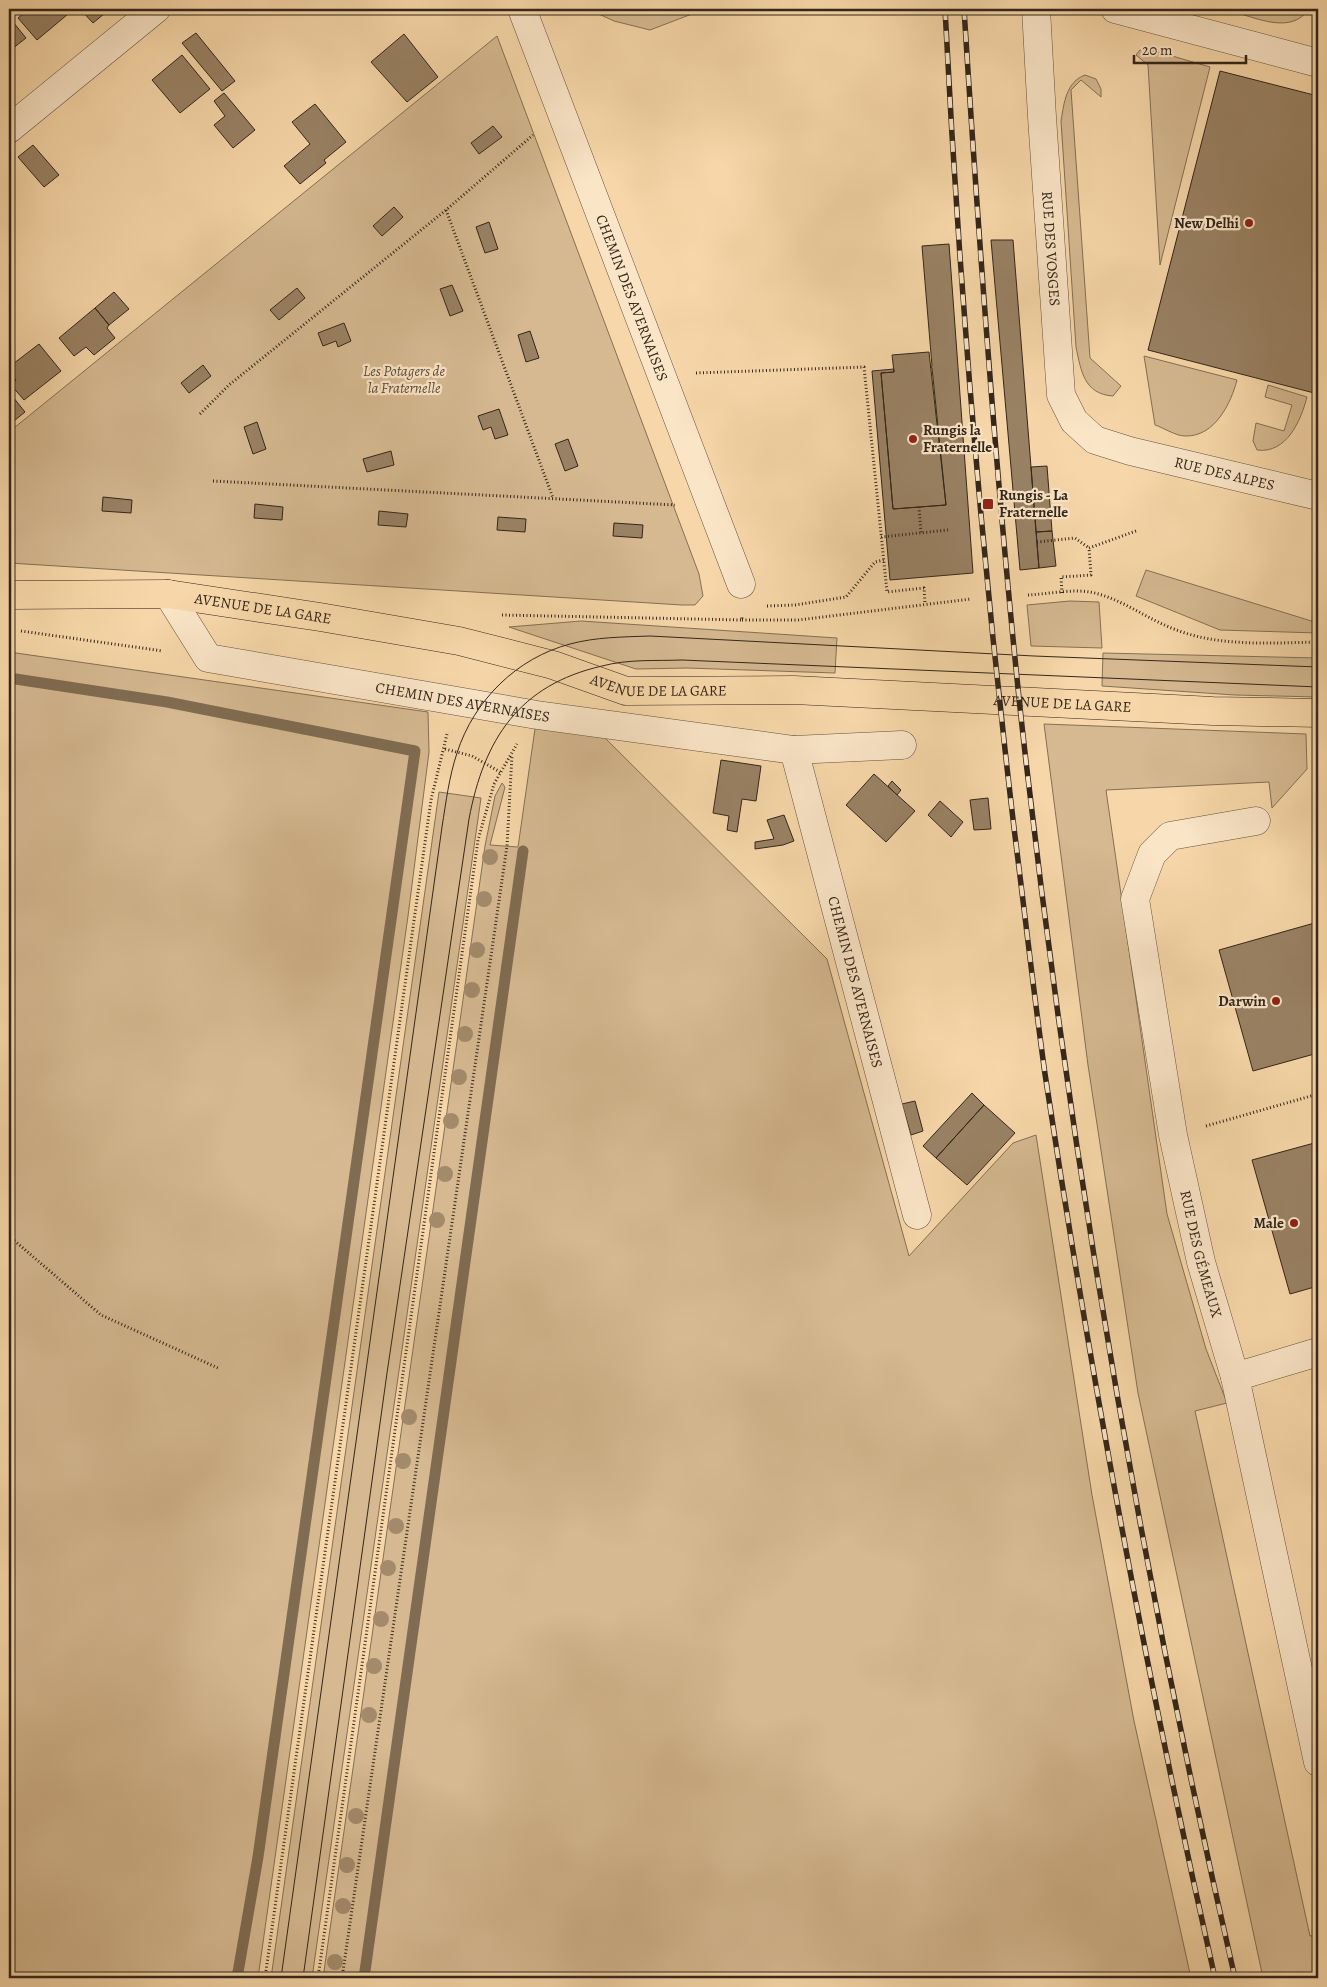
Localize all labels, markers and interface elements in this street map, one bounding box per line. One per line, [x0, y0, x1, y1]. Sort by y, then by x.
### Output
scale bar [1134, 32, 1247, 64]
text: 20 m [1142, 40, 1173, 60]
street label: RUE DES VOSGES [1037, 190, 1065, 307]
street label: CHEMIN DES AVERNAISES [591, 212, 673, 384]
place label: New Delhi [1174, 213, 1240, 233]
marker: New Delhi [1243, 217, 1255, 229]
park label: Les Potagers de la Fraternelle [363, 361, 446, 398]
place label: Rungis la Fraternelle [923, 420, 992, 457]
marker: Rungis la Fraternelle [907, 433, 919, 445]
street label: RUE DES ALPES [1172, 452, 1277, 495]
place label: Rungis - La Fraternelle [999, 485, 1069, 522]
marker: Rungis - La Fraternelle [981, 497, 995, 511]
street label: AVENUE DE LA GARE [192, 588, 333, 629]
street label: AVENUE DE LA GARE [587, 669, 727, 701]
street label: CHEMIN DES AVERNAISES [374, 677, 551, 727]
street label: AVENUE DE LA GARE [992, 690, 1132, 717]
street label: CHEMIN DES AVERNAISES [823, 894, 888, 1070]
place label: Darwin [1218, 991, 1267, 1011]
marker: Darwin [1270, 995, 1282, 1007]
street label: RUE DES GÉMEAUX [1175, 1188, 1227, 1320]
place label: Male [1253, 1213, 1284, 1233]
marker: Male [1288, 1217, 1300, 1229]

